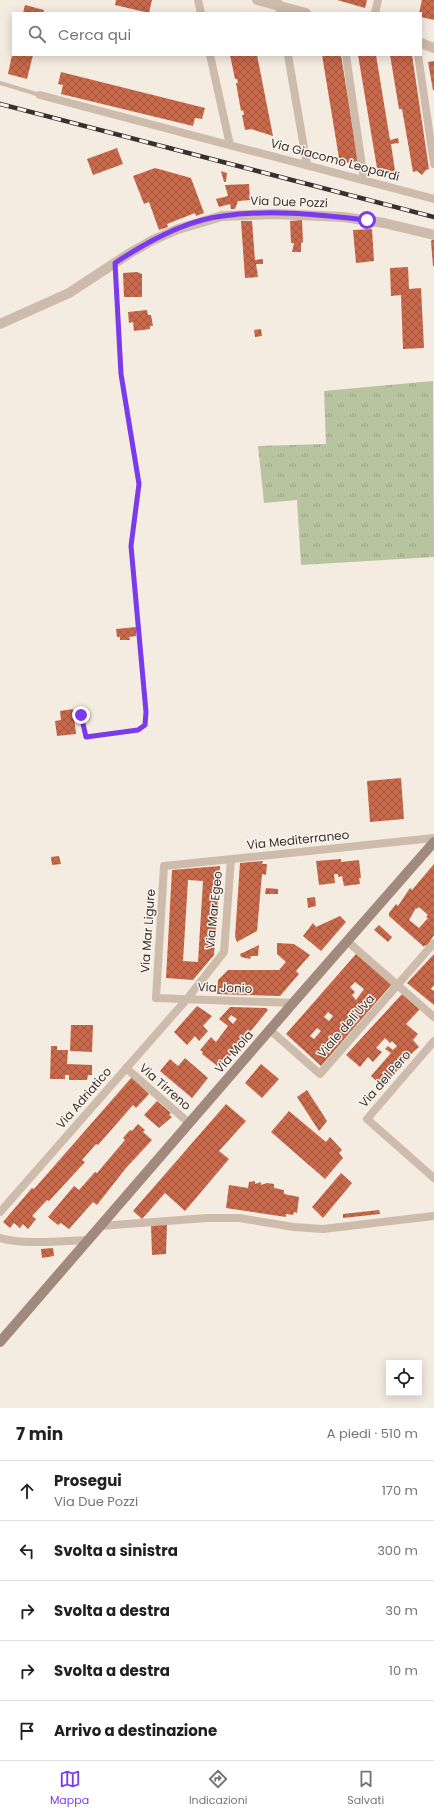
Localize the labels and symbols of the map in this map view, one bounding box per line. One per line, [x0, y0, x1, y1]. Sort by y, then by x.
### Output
street label: Via Giacomo Leopardi [269, 134, 402, 185]
street label: Via Due Pozzi [250, 192, 328, 211]
route start [358, 211, 376, 229]
route end [72, 706, 90, 724]
street label: Via Mediterraneo [246, 826, 350, 853]
street label: Via Mar Egeo [201, 870, 226, 950]
street label: Via Mar Ligure [136, 888, 159, 974]
street label: Via Jonio [197, 978, 253, 997]
street label: Viale dell'Uva [313, 990, 378, 1061]
street label: Via Mola [210, 1027, 257, 1077]
street label: Via del Pero [355, 1046, 414, 1111]
street label: Via Tirreno [136, 1059, 195, 1114]
street label: Via Adriatico [52, 1063, 115, 1132]

